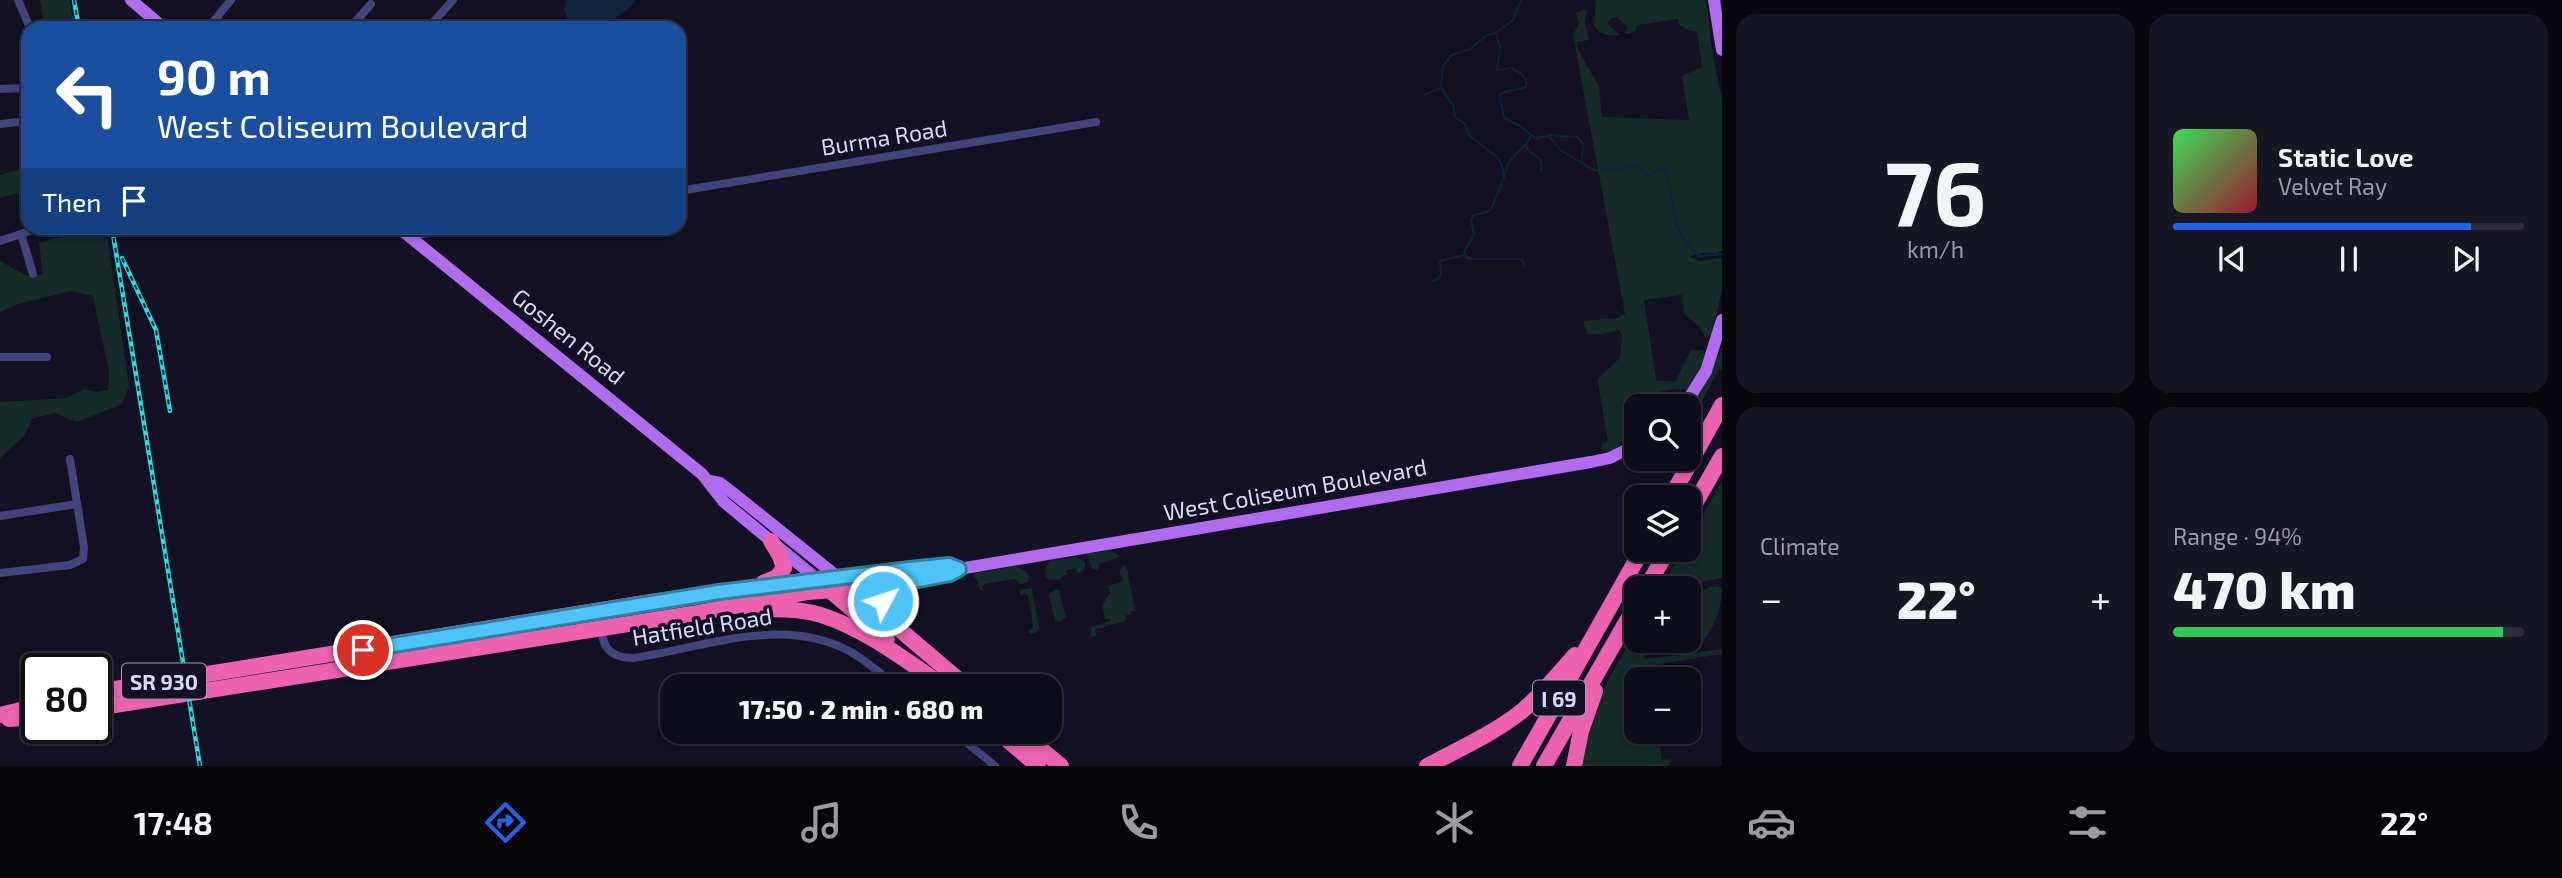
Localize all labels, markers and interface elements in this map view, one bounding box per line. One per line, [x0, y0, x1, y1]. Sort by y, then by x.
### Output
text: 90 m [157, 46, 271, 105]
icon: left [42, 49, 133, 140]
text: West Coliseum Boulevard [157, 106, 528, 144]
street label: Burma Road [819, 113, 949, 161]
text: 76 [1885, 135, 1986, 244]
text: Static Love [2278, 141, 2414, 172]
text: Velvet Ray [2278, 172, 2387, 200]
icon: arrive [115, 182, 153, 220]
text: Then [42, 186, 101, 217]
text: km/h [1907, 235, 1964, 263]
icon: previous [2213, 240, 2251, 278]
icon: pause [2330, 240, 2368, 278]
icon: next [2447, 240, 2485, 278]
street label: Goshen Road [507, 282, 631, 390]
map controls [1624, 394, 1701, 744]
button: search [1624, 394, 1701, 471]
street label: West Coliseum Boulevard [1161, 452, 1429, 526]
button: layers [1624, 485, 1701, 562]
text: Range · 94% [2173, 522, 2302, 550]
text: Climate [1760, 532, 1840, 560]
text: 470 km [2173, 557, 2356, 619]
position arrow [846, 564, 920, 638]
text: 22° [1897, 567, 1976, 629]
text: − [1760, 575, 1782, 621]
text: + [2090, 575, 2111, 621]
button: + [1624, 576, 1701, 653]
street label: Hatfield Road [630, 601, 774, 651]
pin [333, 620, 393, 680]
icon: arrive [344, 631, 382, 669]
speed limit sign: 80 [21, 653, 112, 744]
road number: SR 930 [122, 664, 206, 698]
button: − [1624, 667, 1701, 744]
road number: I 69 [1533, 680, 1585, 716]
text: 17:50 · 2 min · 680 m [739, 693, 983, 724]
icon: directions [481, 798, 530, 847]
icon: music [797, 798, 846, 847]
icon: phone [1114, 798, 1163, 847]
icon: climate [1430, 798, 1479, 847]
icon: car [1747, 798, 1796, 847]
icon: filters [2063, 798, 2112, 847]
text: 17:48 [134, 803, 213, 841]
text: 22° [2380, 803, 2428, 841]

